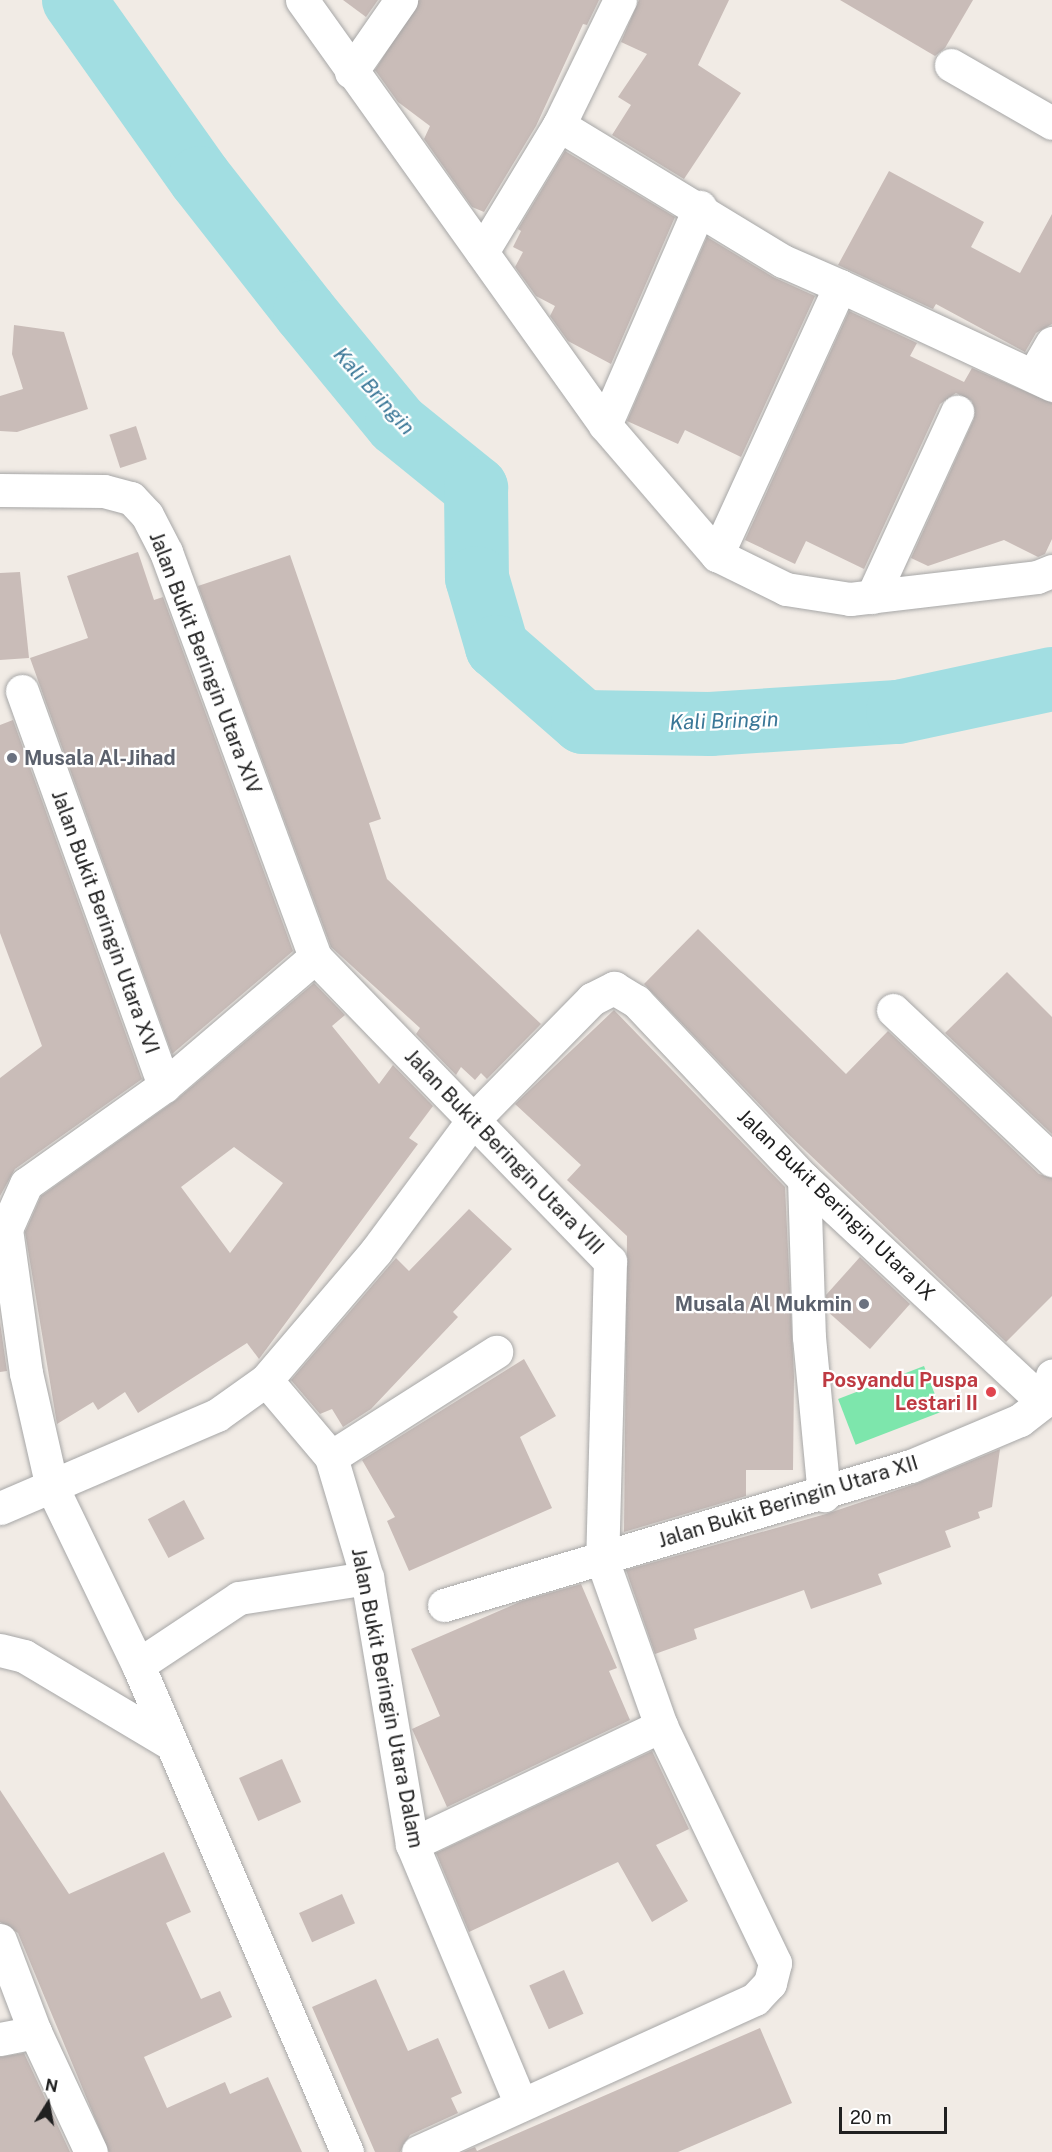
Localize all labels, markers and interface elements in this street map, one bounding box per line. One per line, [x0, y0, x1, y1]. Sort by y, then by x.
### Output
water label: Kali Bringin [328, 342, 420, 440]
street label: Jalan Bukit Beringin Utara XIV [144, 529, 266, 797]
water label: Kali Bringin [669, 707, 779, 735]
place label: Musala Al-Jihad [24, 746, 176, 770]
marker: Musala Al-Jihad [5, 751, 19, 765]
street label: Jalan Bukit Beringin Utara XVI [46, 787, 164, 1057]
street label: Jalan Bukit Beringin Utara VIII [399, 1044, 609, 1260]
street label: Jalan Bukit Beringin Utara IX [732, 1104, 940, 1306]
place label: Musala Al Mukmin [675, 1292, 852, 1316]
marker: Musala Al Mukmin [857, 1297, 871, 1311]
place label: Posyandu Puspa Lestari II [822, 1368, 978, 1415]
marker: Posyandu Puspa Lestari II [982, 1383, 1000, 1401]
street label: Jalan Bukit Beringin Utara XII [655, 1451, 921, 1553]
street label: Jalan Bukit Beringin Utara Dalam [346, 1546, 428, 1850]
north arrow [18, 2074, 78, 2134]
text: N [44, 2075, 59, 2096]
scale bar [842, 2095, 950, 2133]
text: 20 m [850, 2107, 892, 2128]

